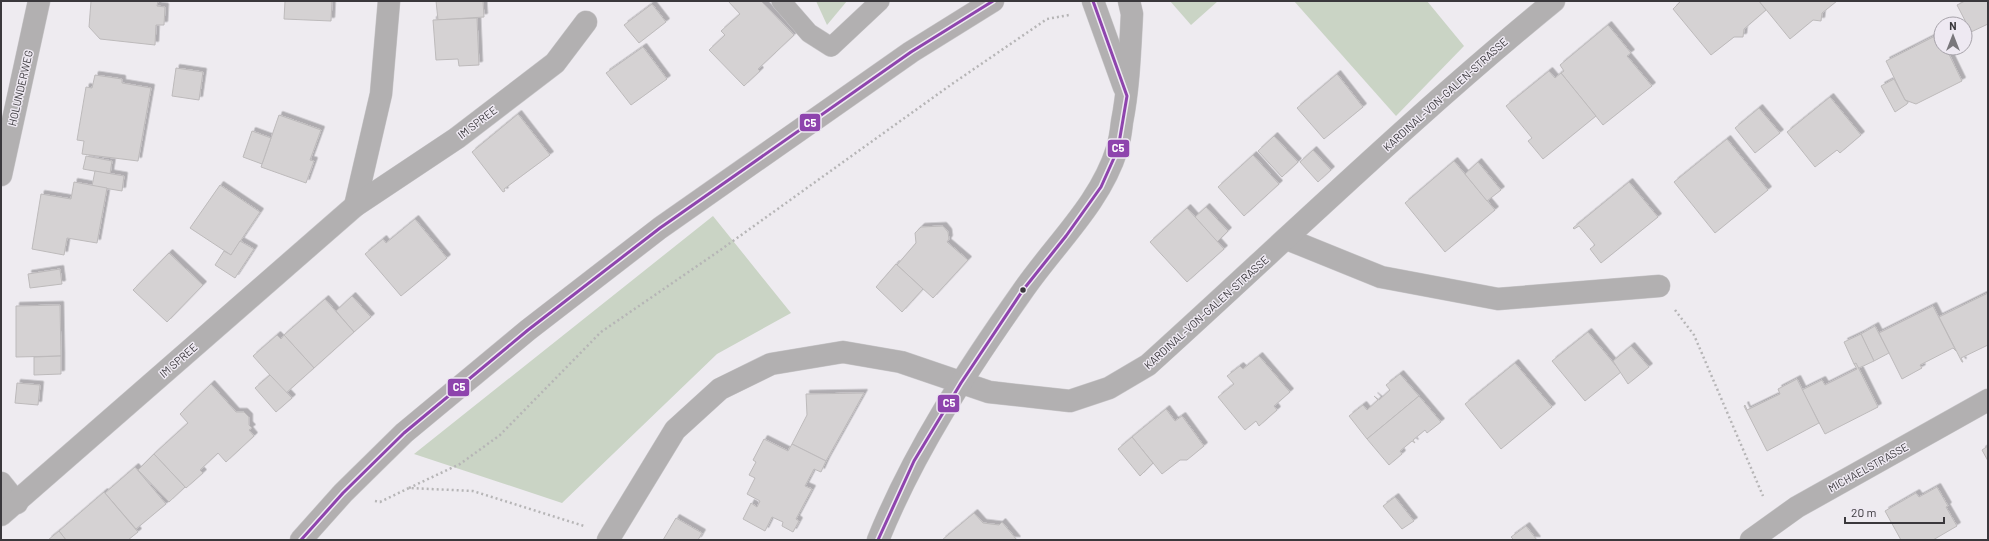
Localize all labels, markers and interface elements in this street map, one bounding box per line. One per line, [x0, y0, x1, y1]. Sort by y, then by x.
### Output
north arrow [1933, 16, 1973, 56]
text: N [1949, 19, 1957, 32]
street label: KARDINAL-VON-GALEN-STRASSE [1380, 34, 1510, 153]
street label: HOLUNDERWEG [5, 49, 35, 127]
street label: IM SPREE [455, 103, 500, 141]
line badge: C5 [799, 113, 821, 132]
text: C5 [804, 116, 816, 129]
line badge: C5 [1107, 139, 1130, 158]
text: C5 [1112, 141, 1124, 154]
street label: KARDINAL-VON-GALEN-STRASSE [1141, 252, 1271, 371]
unlabelled marker [1018, 285, 1028, 295]
street label: IM SPREE [156, 340, 200, 380]
line badge: C5 [447, 378, 470, 397]
text: C5 [453, 380, 465, 393]
line badge: C5 [937, 394, 960, 413]
text: C5 [943, 396, 955, 409]
street label: MICHAELSTRASSE [1826, 439, 1911, 494]
scale bar [1845, 499, 1944, 525]
text: 20 m [1851, 505, 1877, 519]

